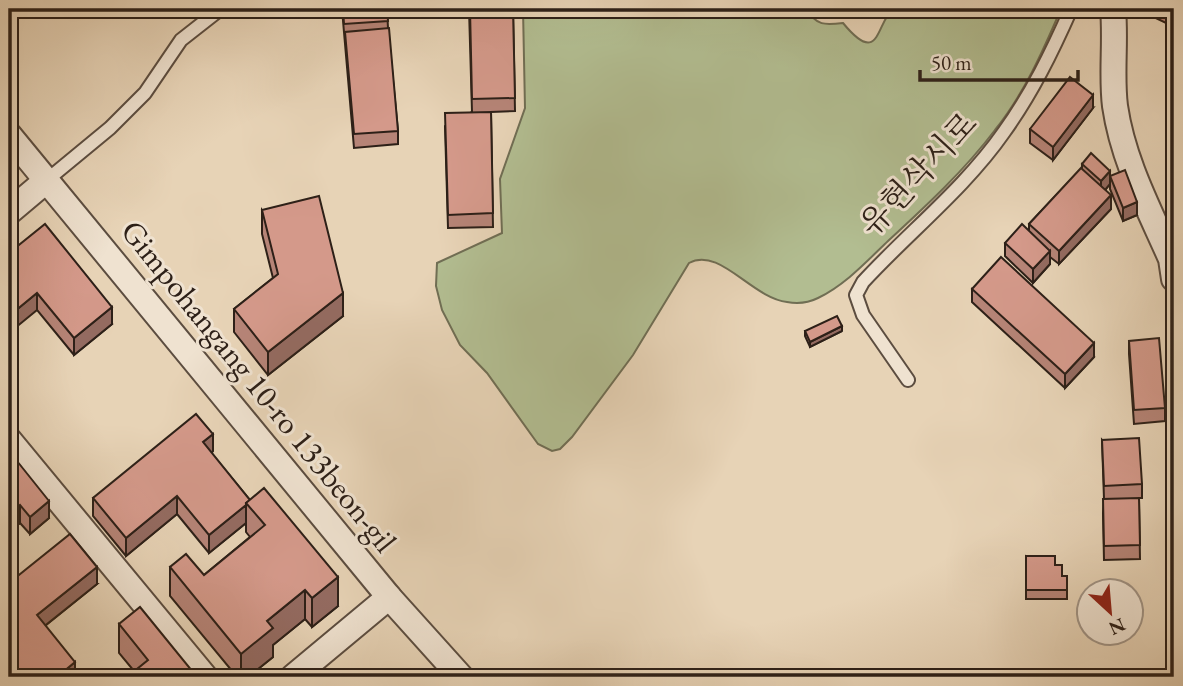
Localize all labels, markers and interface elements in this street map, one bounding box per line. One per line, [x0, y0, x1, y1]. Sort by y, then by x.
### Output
scale bar [920, 38, 1078, 82]
text: 50 m [931, 49, 972, 76]
street label: 유현삭시로 [850, 103, 986, 245]
street label: Gimpohangang 10-ro 133beon-gil [112, 211, 406, 561]
north arrow [1074, 578, 1144, 648]
text: N [1104, 612, 1130, 642]

